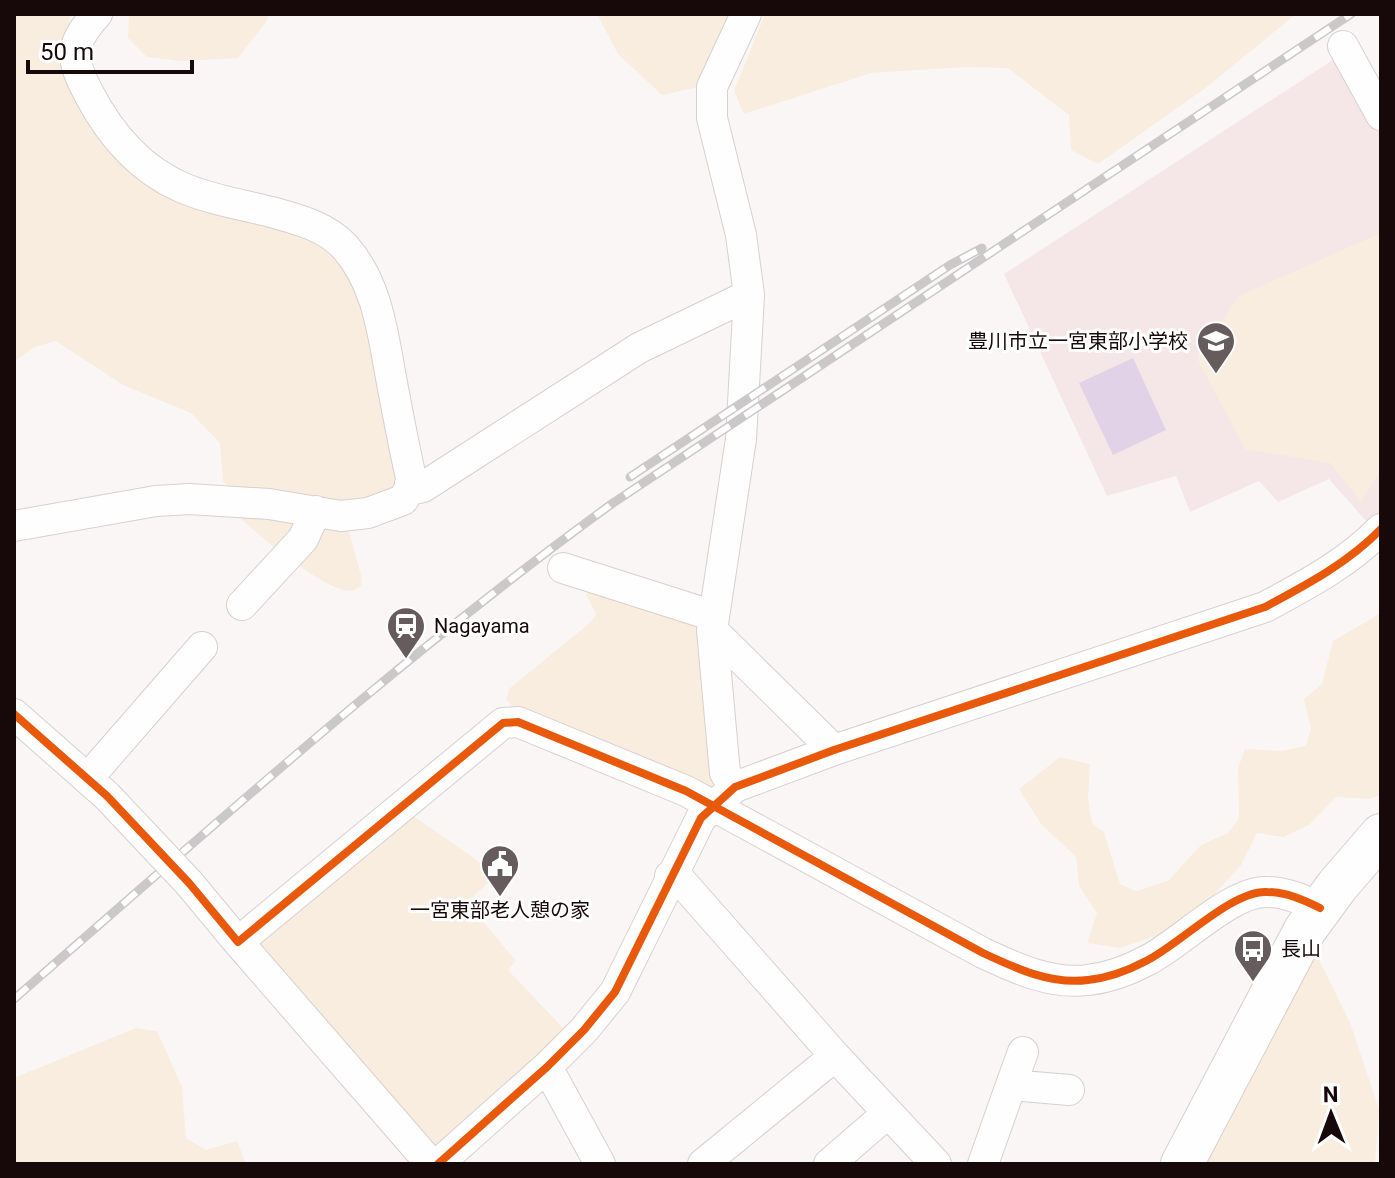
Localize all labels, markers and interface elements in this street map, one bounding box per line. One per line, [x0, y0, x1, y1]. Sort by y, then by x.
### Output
scale bar [28, 24, 192, 74]
text: 50 m [40, 38, 94, 66]
school or university icon: 豊川市立一宮東部小学校 [1195, 320, 1237, 375]
place label: 豊川市立一宮東部小学校 [968, 329, 1188, 353]
station icon: Nagayama [385, 605, 427, 660]
place label: Nagayama [434, 614, 530, 638]
public building icon: 一宮東部老人憩の家 [479, 843, 521, 898]
place label: 一宮東部老人憩の家 [410, 898, 590, 922]
bus stop icon: 長山 [1232, 928, 1274, 983]
place label: 長山 [1281, 937, 1321, 961]
north arrow [1291, 1074, 1371, 1154]
text: N [1323, 1082, 1339, 1107]

